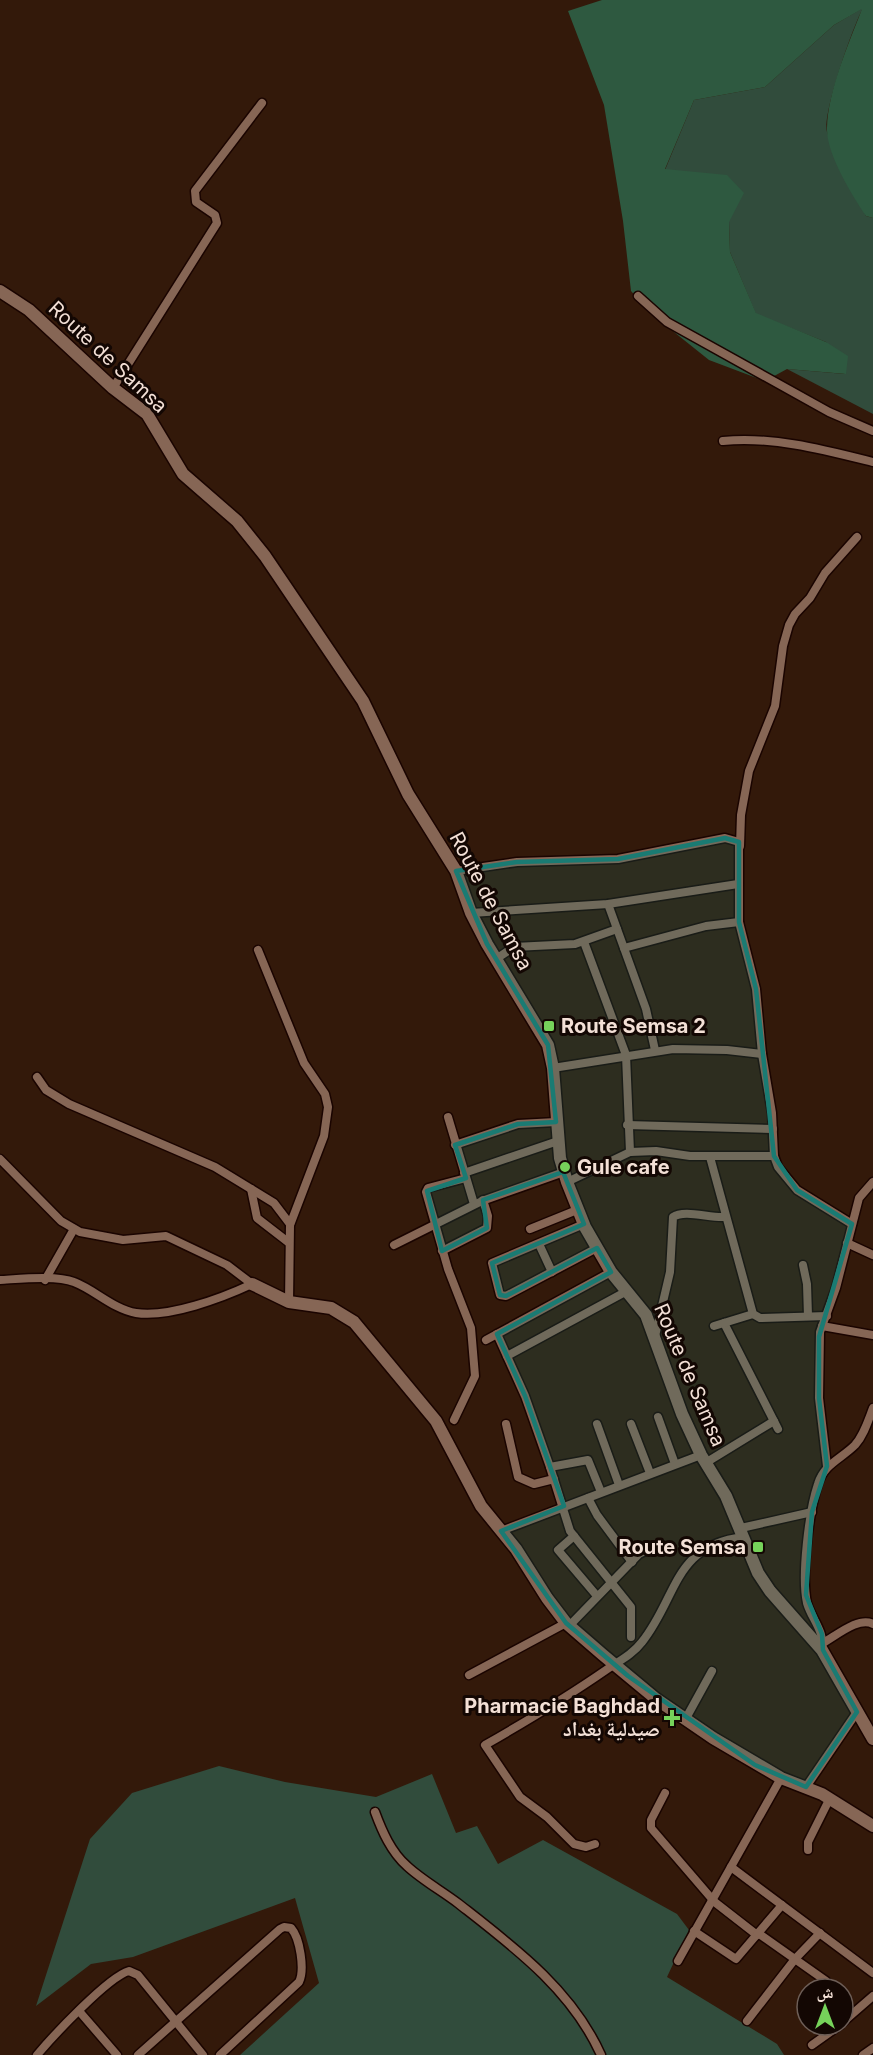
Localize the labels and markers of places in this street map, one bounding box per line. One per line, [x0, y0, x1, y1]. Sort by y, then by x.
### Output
place label: Route Semsa 2 [561, 1014, 706, 1038]
marker: Route Semsa 2 [542, 1019, 556, 1033]
place label: Gule cafe [577, 1155, 670, 1179]
marker: Gule cafe [558, 1160, 572, 1174]
place label: Route Semsa [619, 1535, 746, 1559]
marker: Route Semsa [751, 1540, 765, 1554]
place label: Pharmacie Baghdad صيدلية بغداد [464, 1694, 660, 1741]
marker: Pharmacie Baghdad صيدلية بغداد [665, 1711, 679, 1725]

